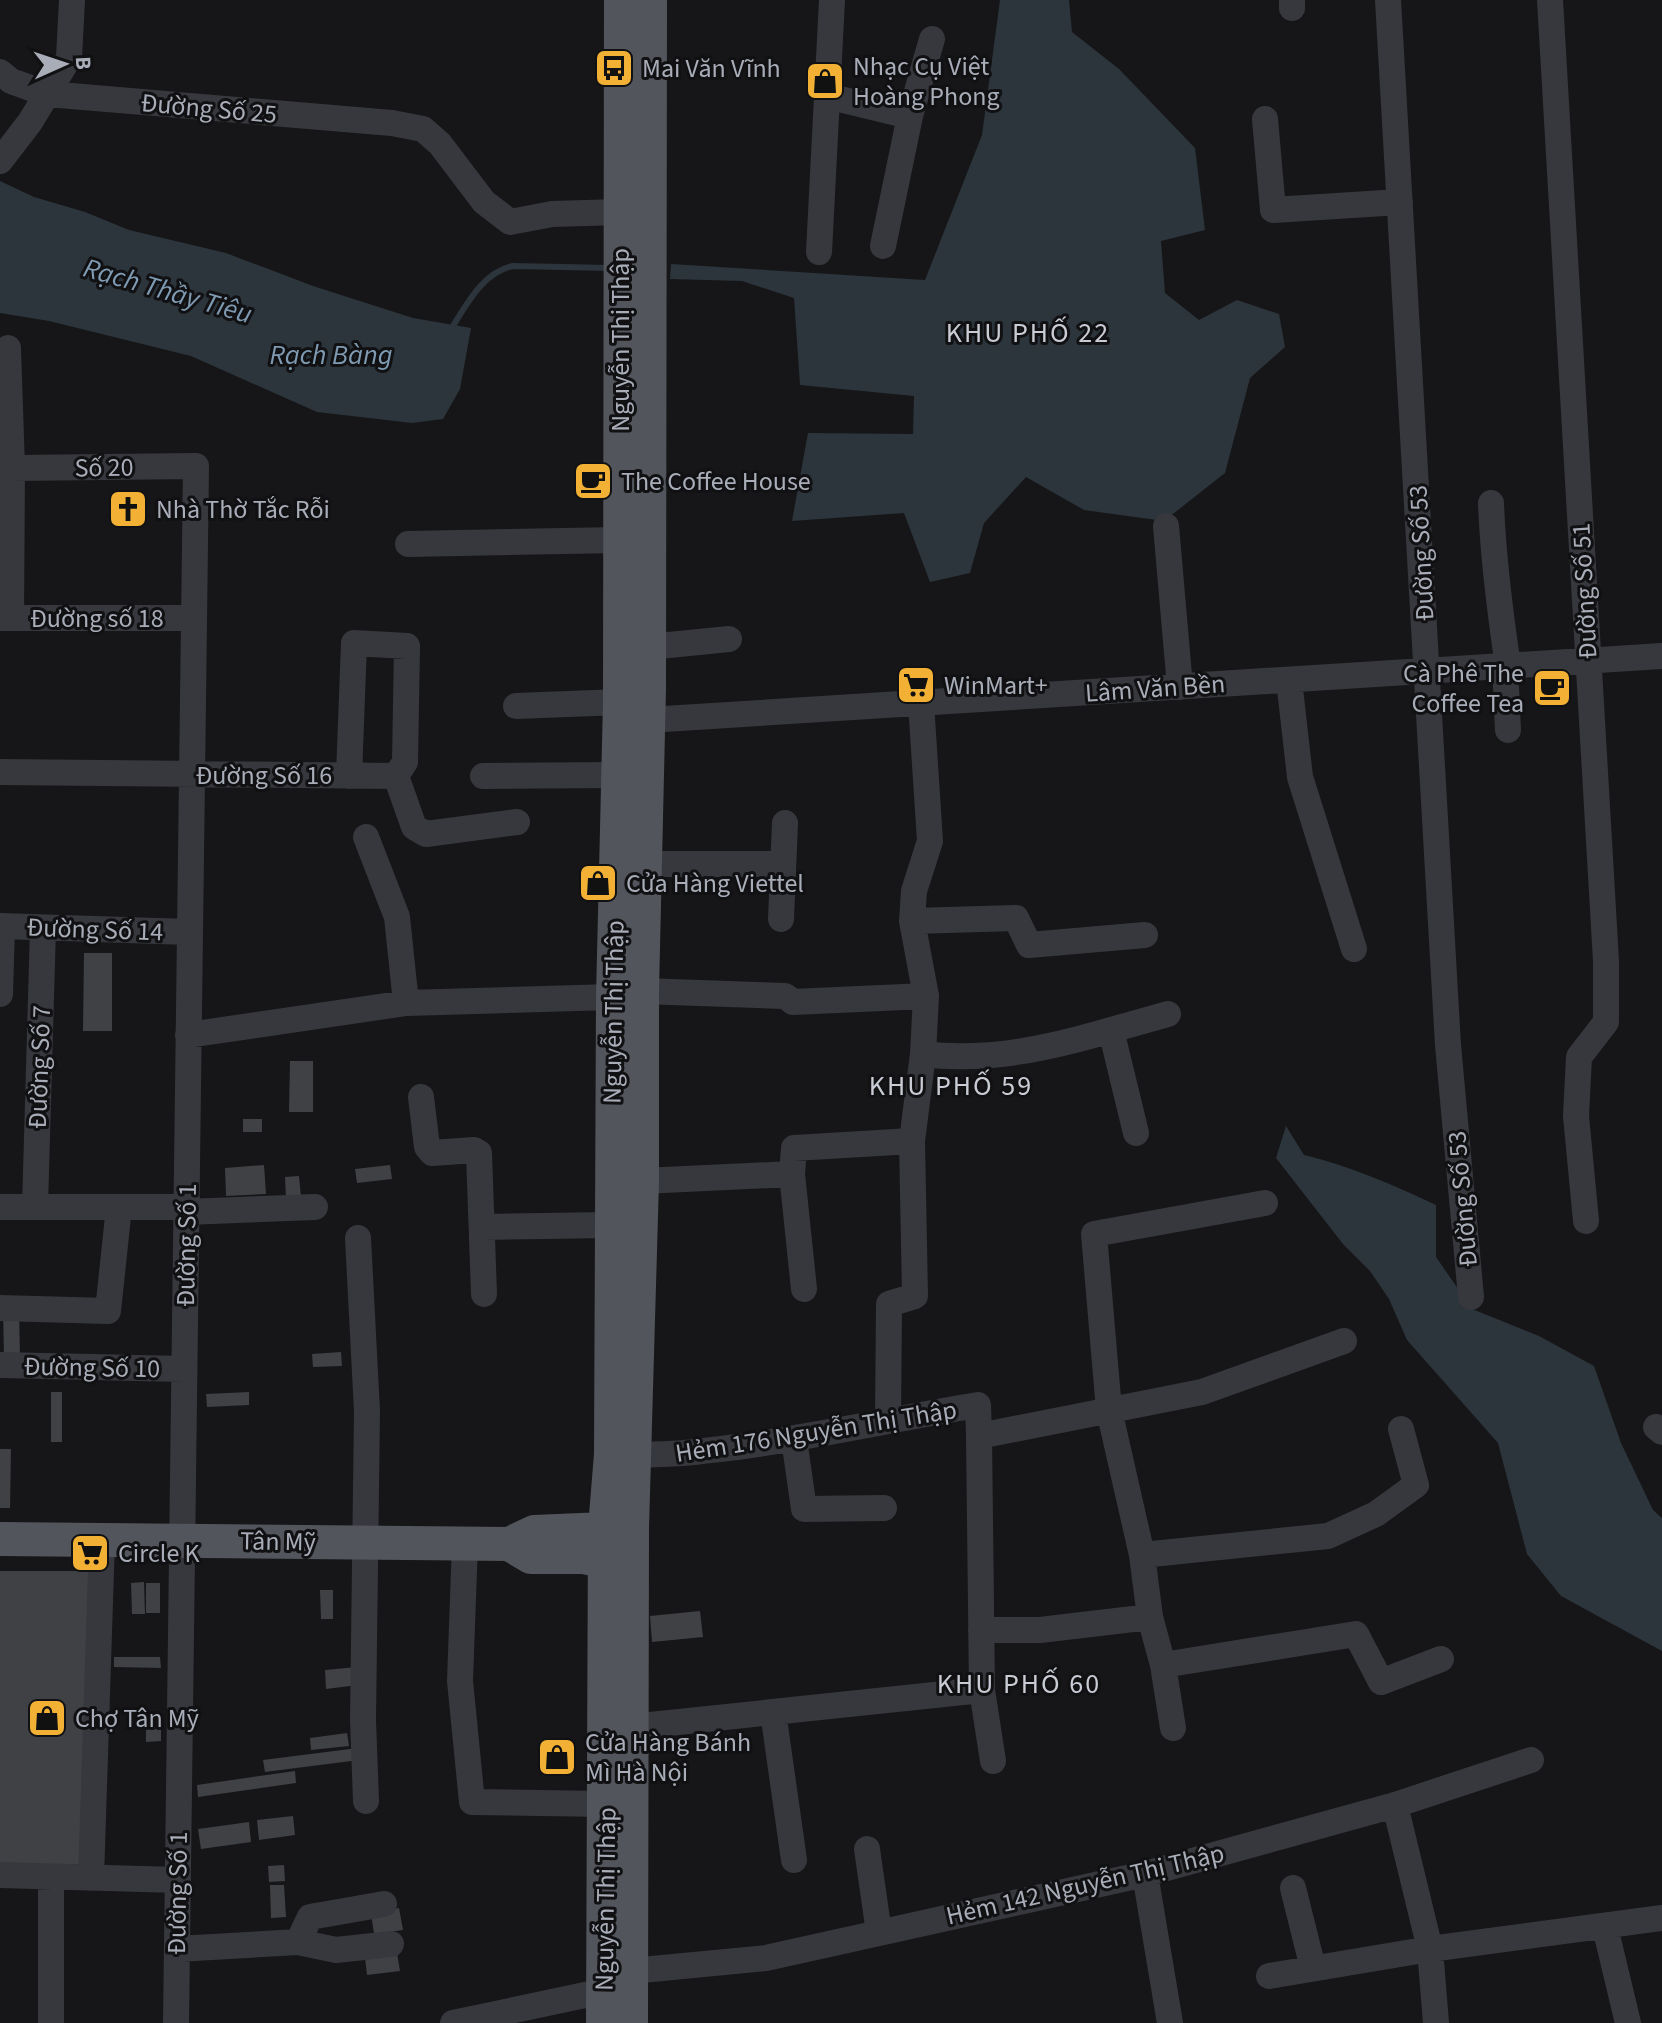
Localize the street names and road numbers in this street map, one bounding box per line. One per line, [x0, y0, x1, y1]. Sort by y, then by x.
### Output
street label: Đường Số 25 [139, 84, 278, 133]
street label: Nguyễn Thị Thập [602, 248, 639, 432]
street label: Số 20 [74, 448, 134, 487]
street label: Đường Số 53 [1399, 484, 1444, 622]
street label: Đường Số 51 [1562, 522, 1607, 660]
street label: Đường số 18 [30, 600, 164, 637]
street label: Lâm Văn Bền [1084, 665, 1226, 712]
street label: Đường Số 16 [196, 757, 332, 794]
street label: Đường Số 14 [26, 909, 164, 950]
street label: Nguyễn Thị Thập [593, 920, 634, 1104]
street label: Đường Số 7 [19, 1005, 60, 1129]
street label: Đường Số 53 [1438, 1129, 1487, 1268]
street label: Đường Số 1 [167, 1183, 206, 1307]
street label: Đường Số 10 [24, 1348, 160, 1387]
street label: Hẻm 176 Nguyễn Thị Thập [673, 1391, 959, 1472]
street label: Tân Mỹ [240, 1522, 316, 1561]
street label: Nguyễn Thị Thập [585, 1807, 626, 1991]
street label: Đường Số 1 [158, 1831, 197, 1955]
street label: Hẻm 142 Nguyễn Thị Thập [942, 1834, 1228, 1934]

